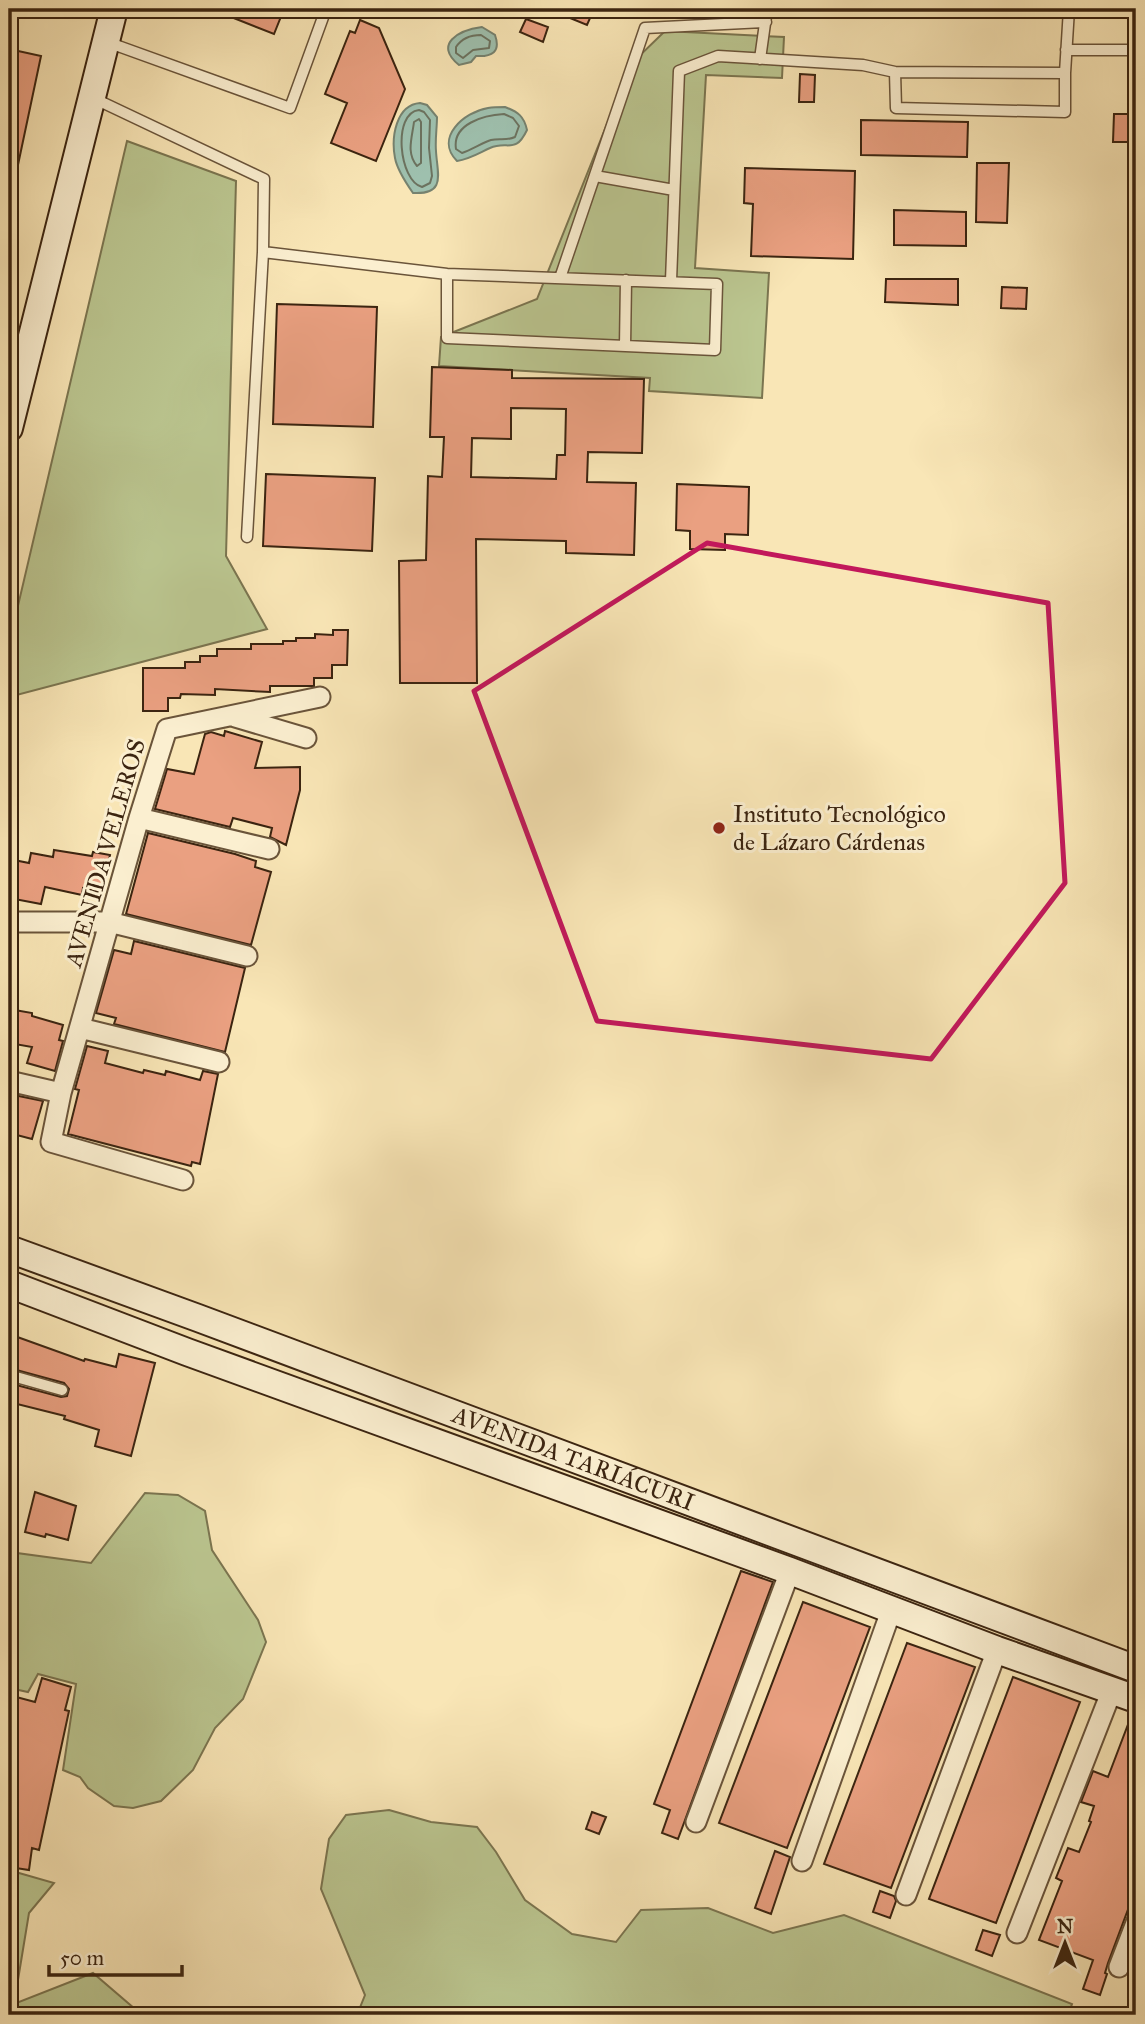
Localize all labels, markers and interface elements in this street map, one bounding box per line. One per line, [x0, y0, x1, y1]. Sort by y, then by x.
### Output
street label: AVENIDA VELEROS [58, 735, 152, 972]
place label: Instituto Tecnológico de Lázaro Cárdenas [733, 799, 946, 857]
marker: Instituto Tecnológico de Lázaro Cárdenas [711, 820, 727, 836]
street label: AVENIDA TARIÁCURI [447, 1399, 699, 1517]
north arrow [1030, 1909, 1100, 1979]
text: N [1057, 1915, 1073, 1938]
scale bar [49, 1933, 182, 1977]
text: 50 m [60, 1945, 105, 1971]

